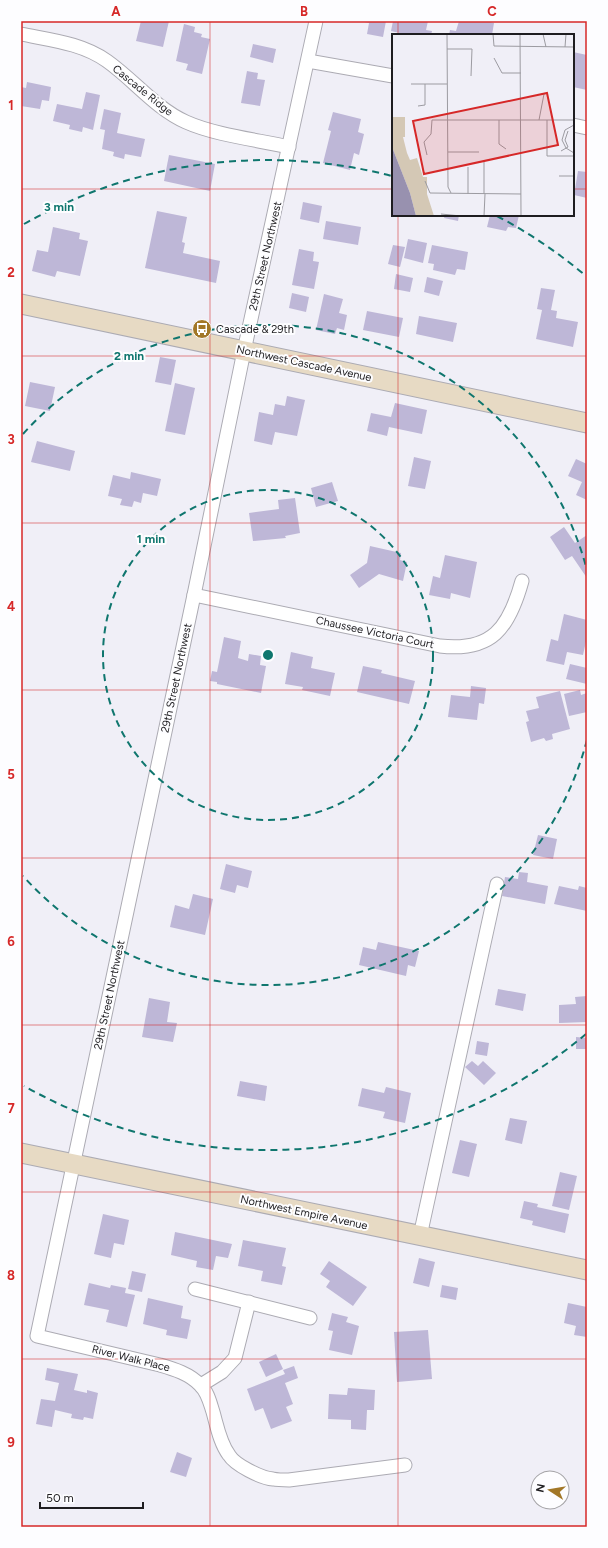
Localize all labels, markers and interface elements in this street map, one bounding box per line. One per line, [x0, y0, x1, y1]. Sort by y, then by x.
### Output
text: A [111, 4, 121, 19]
text: B [300, 4, 308, 19]
text: C [487, 4, 497, 19]
inset map [392, 34, 574, 216]
street label: Cascade Ridge [110, 62, 175, 119]
text: 1 [8, 98, 14, 113]
text: 3 min [44, 200, 74, 214]
street label: 29th Street Northwest [247, 200, 284, 312]
text: 2 [7, 265, 15, 280]
bus stop icon: Cascade & 29th [191, 318, 213, 340]
place label: Cascade & 29th [216, 323, 294, 336]
street label: Northwest Cascade Avenue [235, 343, 373, 384]
text: 2 min [114, 349, 144, 363]
text: 3 [7, 432, 15, 447]
text: 1 min [137, 532, 165, 546]
text: 4 [7, 599, 15, 614]
street label: Chaussee Victoria Court [315, 614, 435, 651]
street label: 29th Street Northwest [159, 622, 194, 734]
centre of rings [261, 648, 275, 662]
text: 5 [7, 767, 15, 782]
text: 6 [7, 934, 15, 949]
street label: 29th Street Northwest [92, 939, 127, 1051]
text: 7 [7, 1101, 15, 1116]
street label: Northwest Empire Avenue [239, 1193, 369, 1232]
text: 8 [7, 1268, 15, 1283]
street label: River Walk Place [90, 1342, 171, 1374]
text: 9 [7, 1435, 15, 1450]
north arrow [530, 1470, 570, 1510]
text: N [533, 1483, 548, 1494]
scale bar [40, 1484, 143, 1510]
text: 50 m [46, 1491, 74, 1505]

